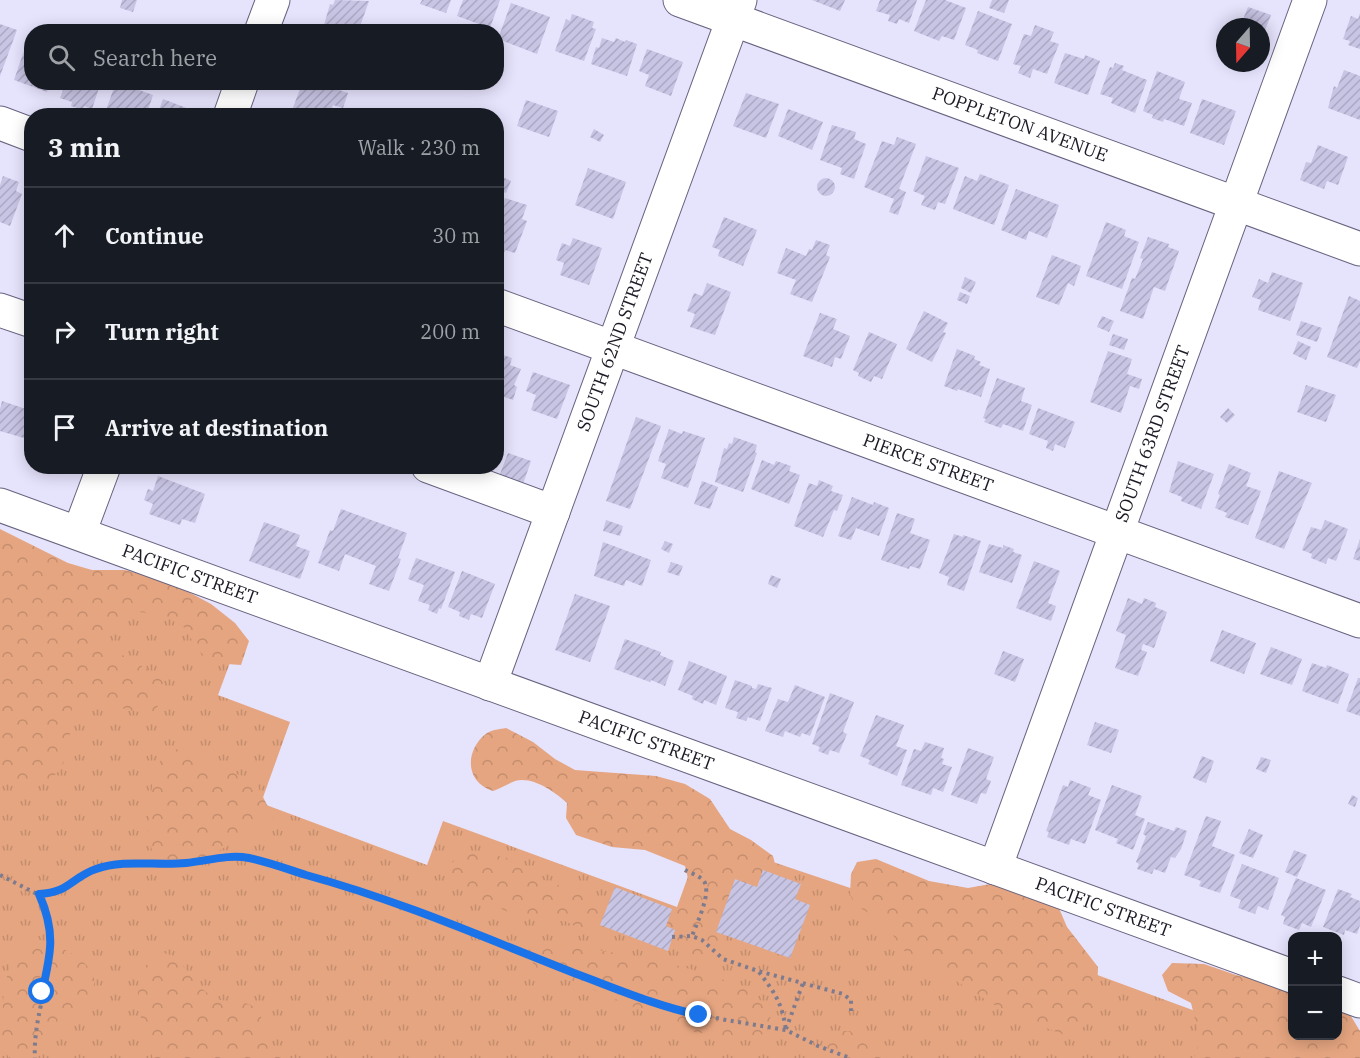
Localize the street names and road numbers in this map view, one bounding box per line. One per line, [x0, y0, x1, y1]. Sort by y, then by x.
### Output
street label: POPPLETON AVENUE [929, 81, 1111, 167]
street label: SOUTH 62ND STREET [571, 249, 658, 434]
street label: SOUTH 63RD STREET [1110, 342, 1195, 525]
street label: PIERCE STREET [860, 428, 997, 497]
street label: PACIFIC STREET [119, 538, 261, 609]
street label: PACIFIC STREET [576, 705, 718, 776]
street label: PACIFIC STREET [1032, 871, 1174, 942]

